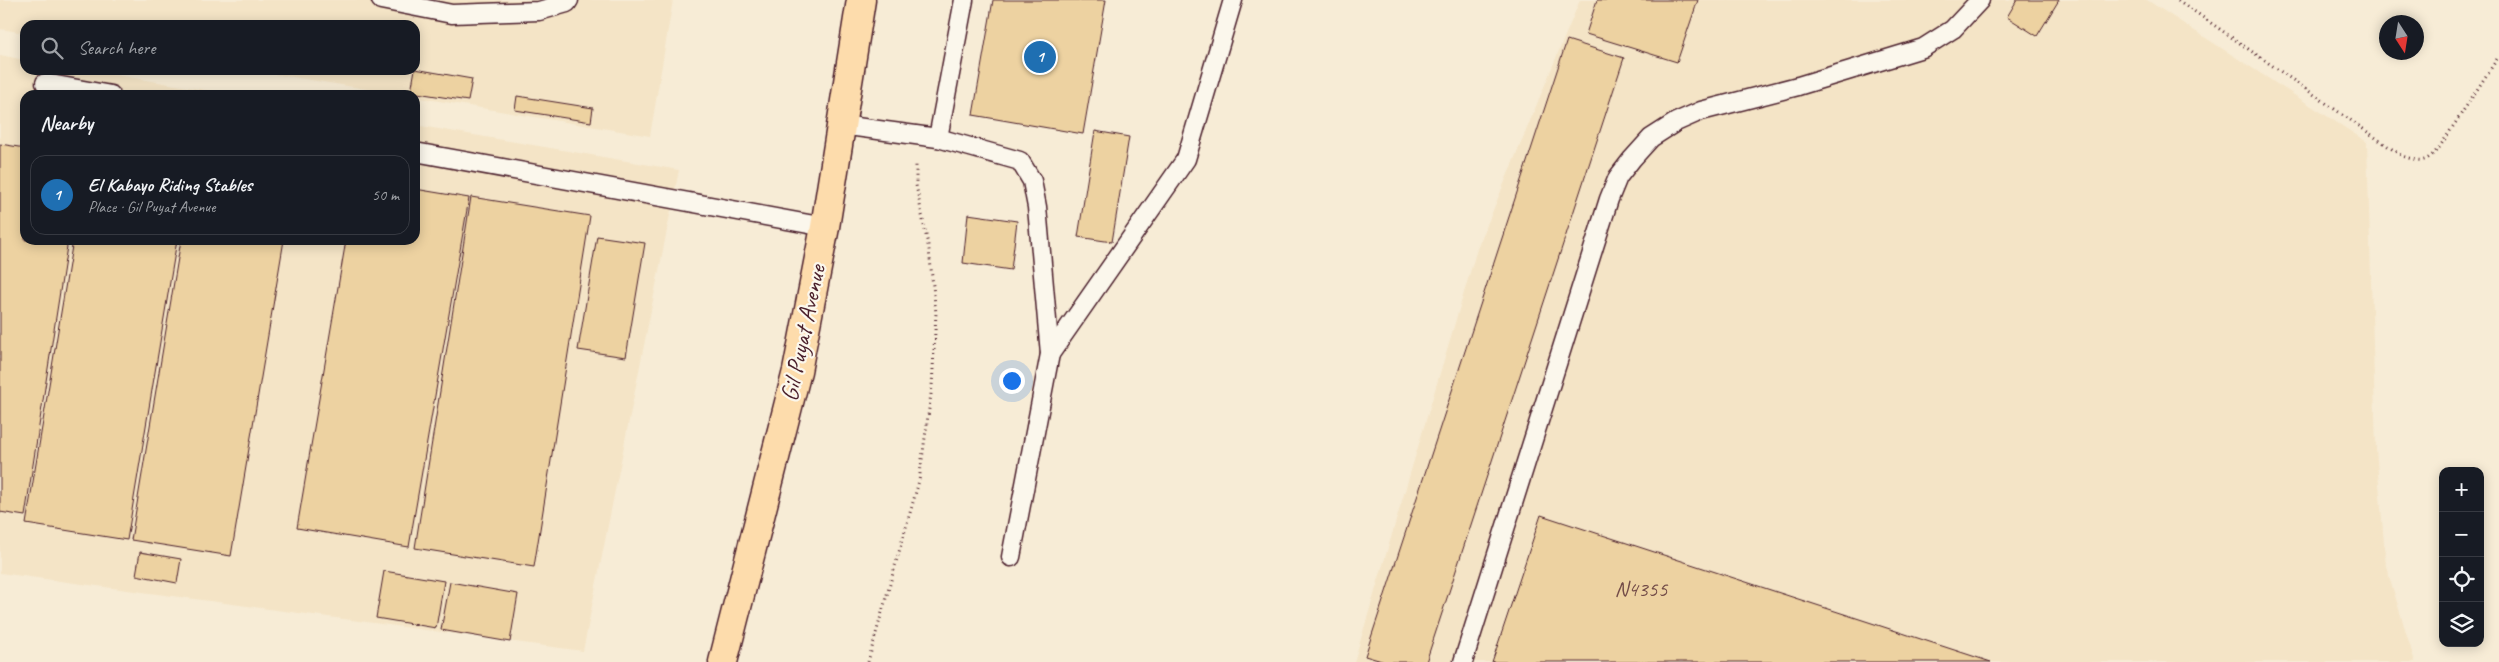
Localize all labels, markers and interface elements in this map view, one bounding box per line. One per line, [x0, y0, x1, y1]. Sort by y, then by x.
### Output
north arrow [2379, 15, 2424, 60]
search box [20, 20, 420, 75]
icon: search [38, 34, 66, 62]
text: Search here [78, 36, 155, 60]
pin: 1 [1024, 38, 1056, 76]
text: Nearby [40, 110, 93, 136]
text: El Kabayo Riding Stables [88, 173, 252, 197]
text: 1 [53, 185, 61, 205]
text: 50 m [372, 185, 399, 205]
text: Place · Gil Puyat Avenue [88, 197, 215, 217]
street label: Gil Puyat Avenue [773, 260, 833, 404]
your location [999, 368, 1025, 394]
map controls [2439, 467, 2484, 647]
button: + [2439, 467, 2484, 512]
button: − [2439, 512, 2484, 557]
button: locate [2439, 557, 2484, 602]
house number: N4355 [1615, 575, 1668, 603]
button: layers [2439, 602, 2484, 647]

